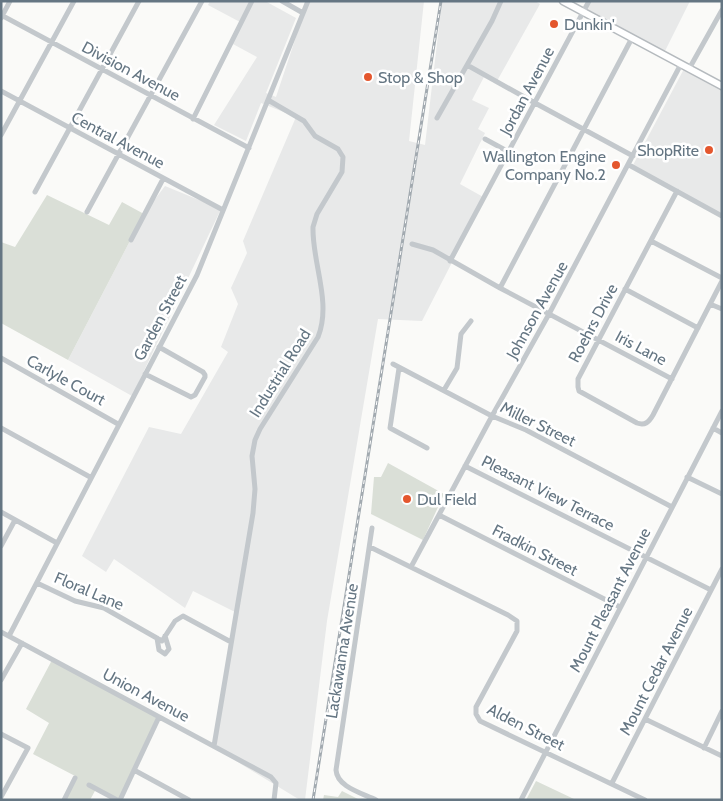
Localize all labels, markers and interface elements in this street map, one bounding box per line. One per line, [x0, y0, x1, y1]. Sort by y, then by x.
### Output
place label: Dunkin' [564, 15, 615, 34]
marker: Dunkin' [548, 18, 560, 30]
street label: Division Avenue [79, 37, 183, 105]
street label: Jordan Avenue [495, 44, 558, 139]
place label: Stop & Shop [378, 68, 463, 87]
marker: Stop & Shop [362, 71, 374, 83]
street label: Central Avenue [68, 107, 168, 173]
place label: ShopRite [637, 141, 699, 160]
marker: ShopRite [703, 144, 715, 156]
place label: Wallington Engine Company No.2 [483, 147, 606, 184]
marker: Wallington Engine Company No.2 [610, 159, 622, 171]
street label: Johnson Avenue [502, 258, 572, 363]
street label: Garden Street [130, 271, 191, 364]
street label: Roehrs Drive [564, 280, 622, 366]
street label: Industrial Road [245, 325, 315, 421]
street label: Iris Lane [612, 327, 670, 369]
street label: Carlyle Court [23, 351, 109, 410]
street label: Miller Street [497, 398, 579, 451]
street label: Pleasant View Terrace [478, 451, 618, 535]
place label: Dul Field [417, 490, 477, 509]
marker: Dul Field [401, 493, 413, 505]
street label: Fradkin Street [489, 520, 581, 580]
street label: Mount Pleasant Avenue [565, 525, 655, 675]
street label: Floral Lane [51, 568, 127, 614]
street label: Lackawanna Avenue [322, 582, 362, 720]
street label: Mount Cedar Avenue [615, 604, 697, 738]
street label: Union Avenue [99, 664, 193, 726]
street label: Alden Street [484, 699, 568, 755]

